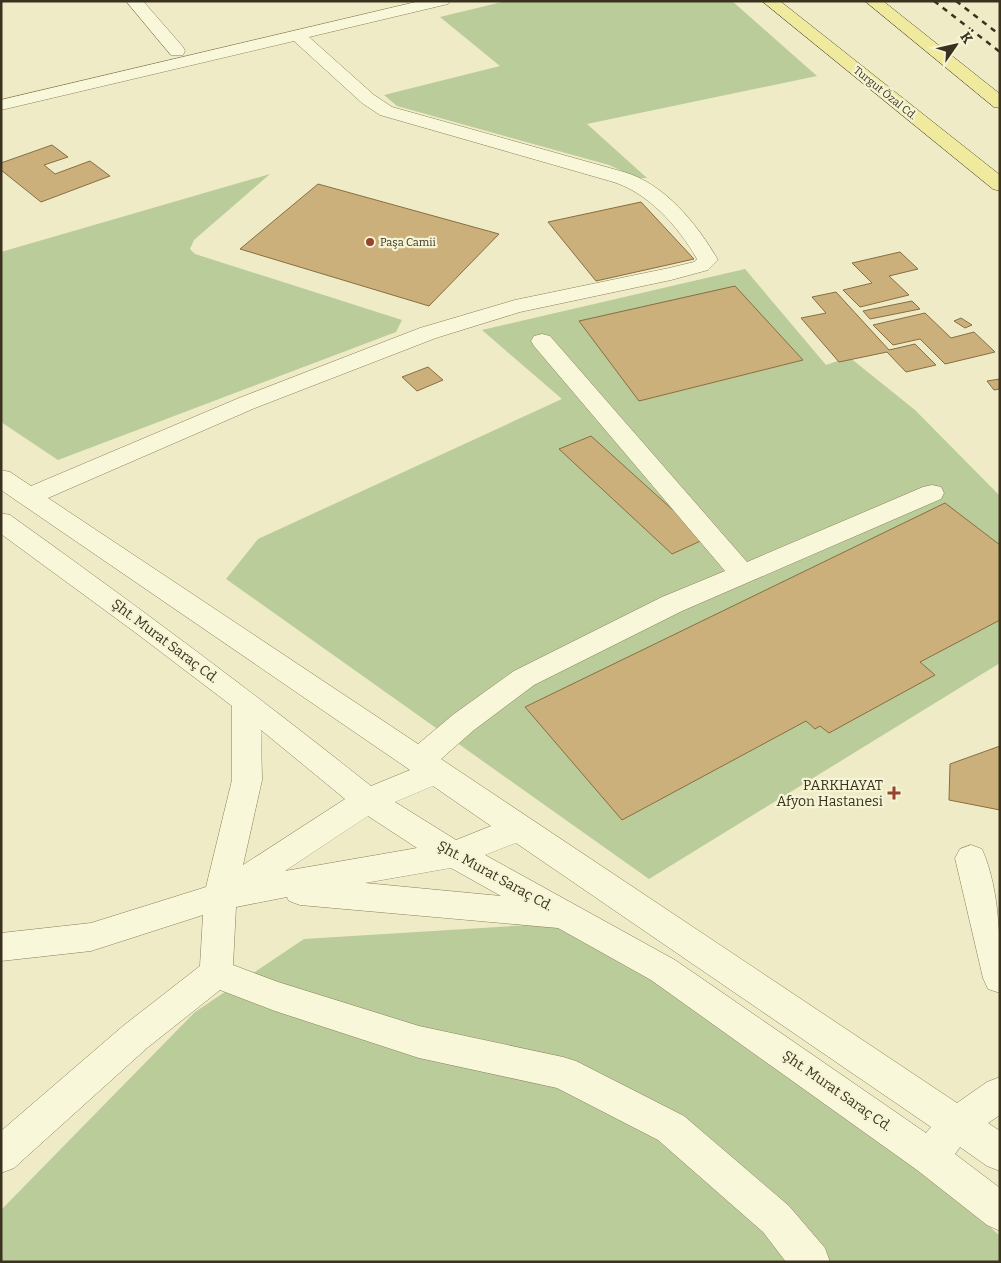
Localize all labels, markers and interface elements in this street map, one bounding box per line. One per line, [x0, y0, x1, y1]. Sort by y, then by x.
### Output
north arrow [931, 20, 981, 70]
text: K [957, 29, 976, 47]
street label: Turgut Özal Cd. [851, 64, 919, 122]
marker: Paşa Camii [364, 236, 376, 248]
place label: Paşa Camii [380, 236, 437, 249]
street label: Şht. Murat Saraç Cd. [108, 595, 222, 687]
place label: PARKHAYAT Afyon Hastanesi [776, 777, 883, 810]
marker: PARKHAYAT Afyon Hastanesi [887, 786, 901, 800]
street label: Şht. Murat Saraç Cd. [434, 837, 556, 915]
street label: Şht. Murat Saraç Cd. [779, 1047, 895, 1135]

